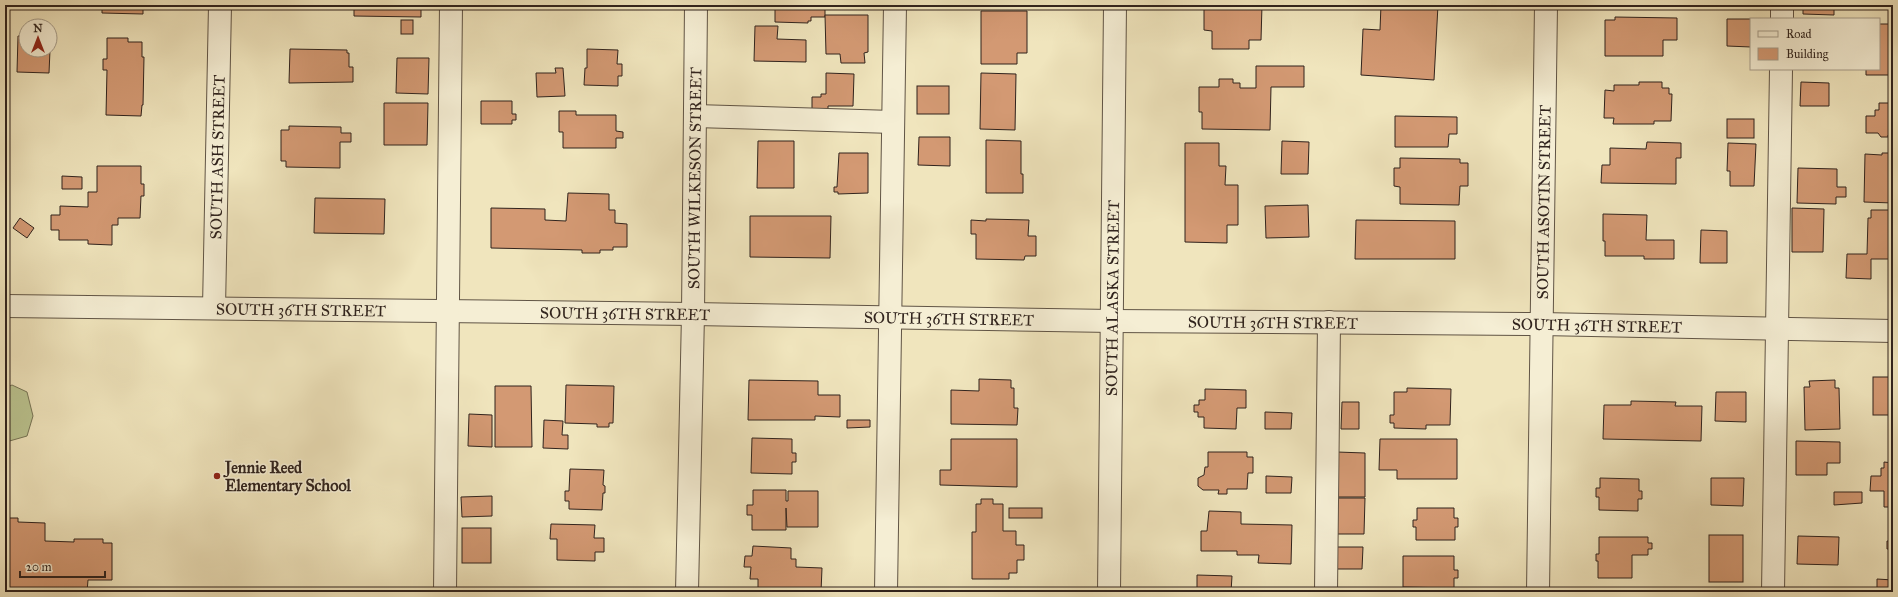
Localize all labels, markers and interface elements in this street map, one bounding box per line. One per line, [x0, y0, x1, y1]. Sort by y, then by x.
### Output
north arrow [18, 18, 58, 58]
legend [1750, 18, 1880, 70]
text: N [33, 22, 43, 35]
text: Road [1786, 27, 1812, 41]
text: Building [1786, 47, 1829, 62]
street label: SOUTH WILKESON STREET [684, 67, 705, 289]
street label: SOUTH ASH STREET [206, 74, 228, 240]
street label: SOUTH ASOTIN STREET [1532, 105, 1554, 299]
street label: SOUTH ALASKA STREET [1102, 200, 1123, 396]
street label: SOUTH 36TH STREET [216, 299, 386, 320]
street label: SOUTH 36TH STREET [540, 303, 710, 324]
street label: SOUTH 36TH STREET [864, 307, 1034, 329]
street label: SOUTH 36TH STREET [1188, 312, 1358, 332]
street label: SOUTH 36TH STREET [1512, 314, 1682, 336]
place label: Jennie Reed Elementary School [223, 458, 351, 496]
marker: Jennie Reed Elementary School [212, 471, 222, 481]
scale bar [20, 553, 105, 579]
text: 20 m [26, 560, 52, 574]

